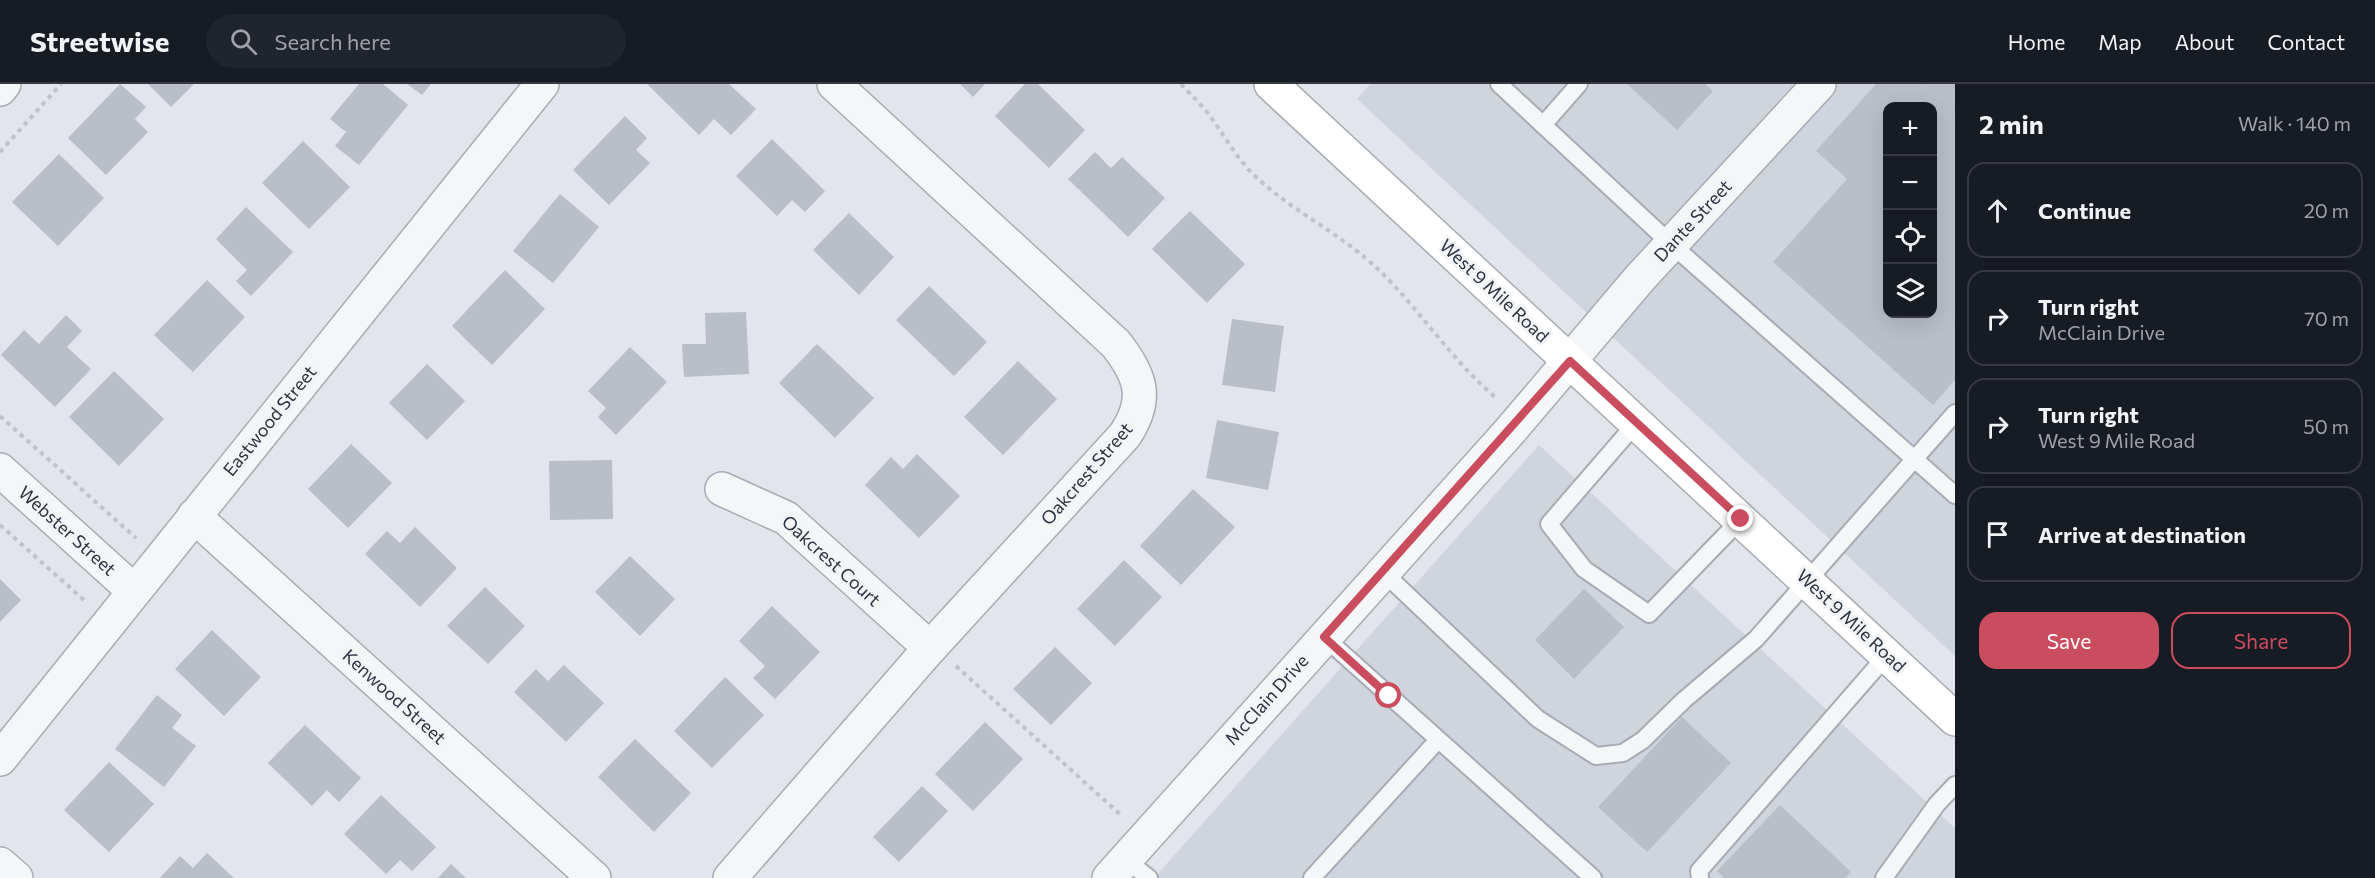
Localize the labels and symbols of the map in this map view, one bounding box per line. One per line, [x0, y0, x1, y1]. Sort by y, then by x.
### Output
street label: Dante Street [1649, 175, 1736, 266]
street label: West 9 Mile Road [1435, 234, 1554, 347]
street label: Eastwood Street [218, 361, 321, 480]
street label: Oakcrest Street [1036, 418, 1137, 529]
street label: Webster Street [14, 481, 121, 580]
route end [1727, 505, 1753, 531]
street label: Oakcrest Court [778, 510, 886, 610]
street label: West 9 Mile Road [1792, 564, 1911, 677]
street label: Kenwood Street [338, 644, 451, 748]
street label: McClain Drive [1220, 650, 1313, 749]
route start [1375, 682, 1401, 708]

